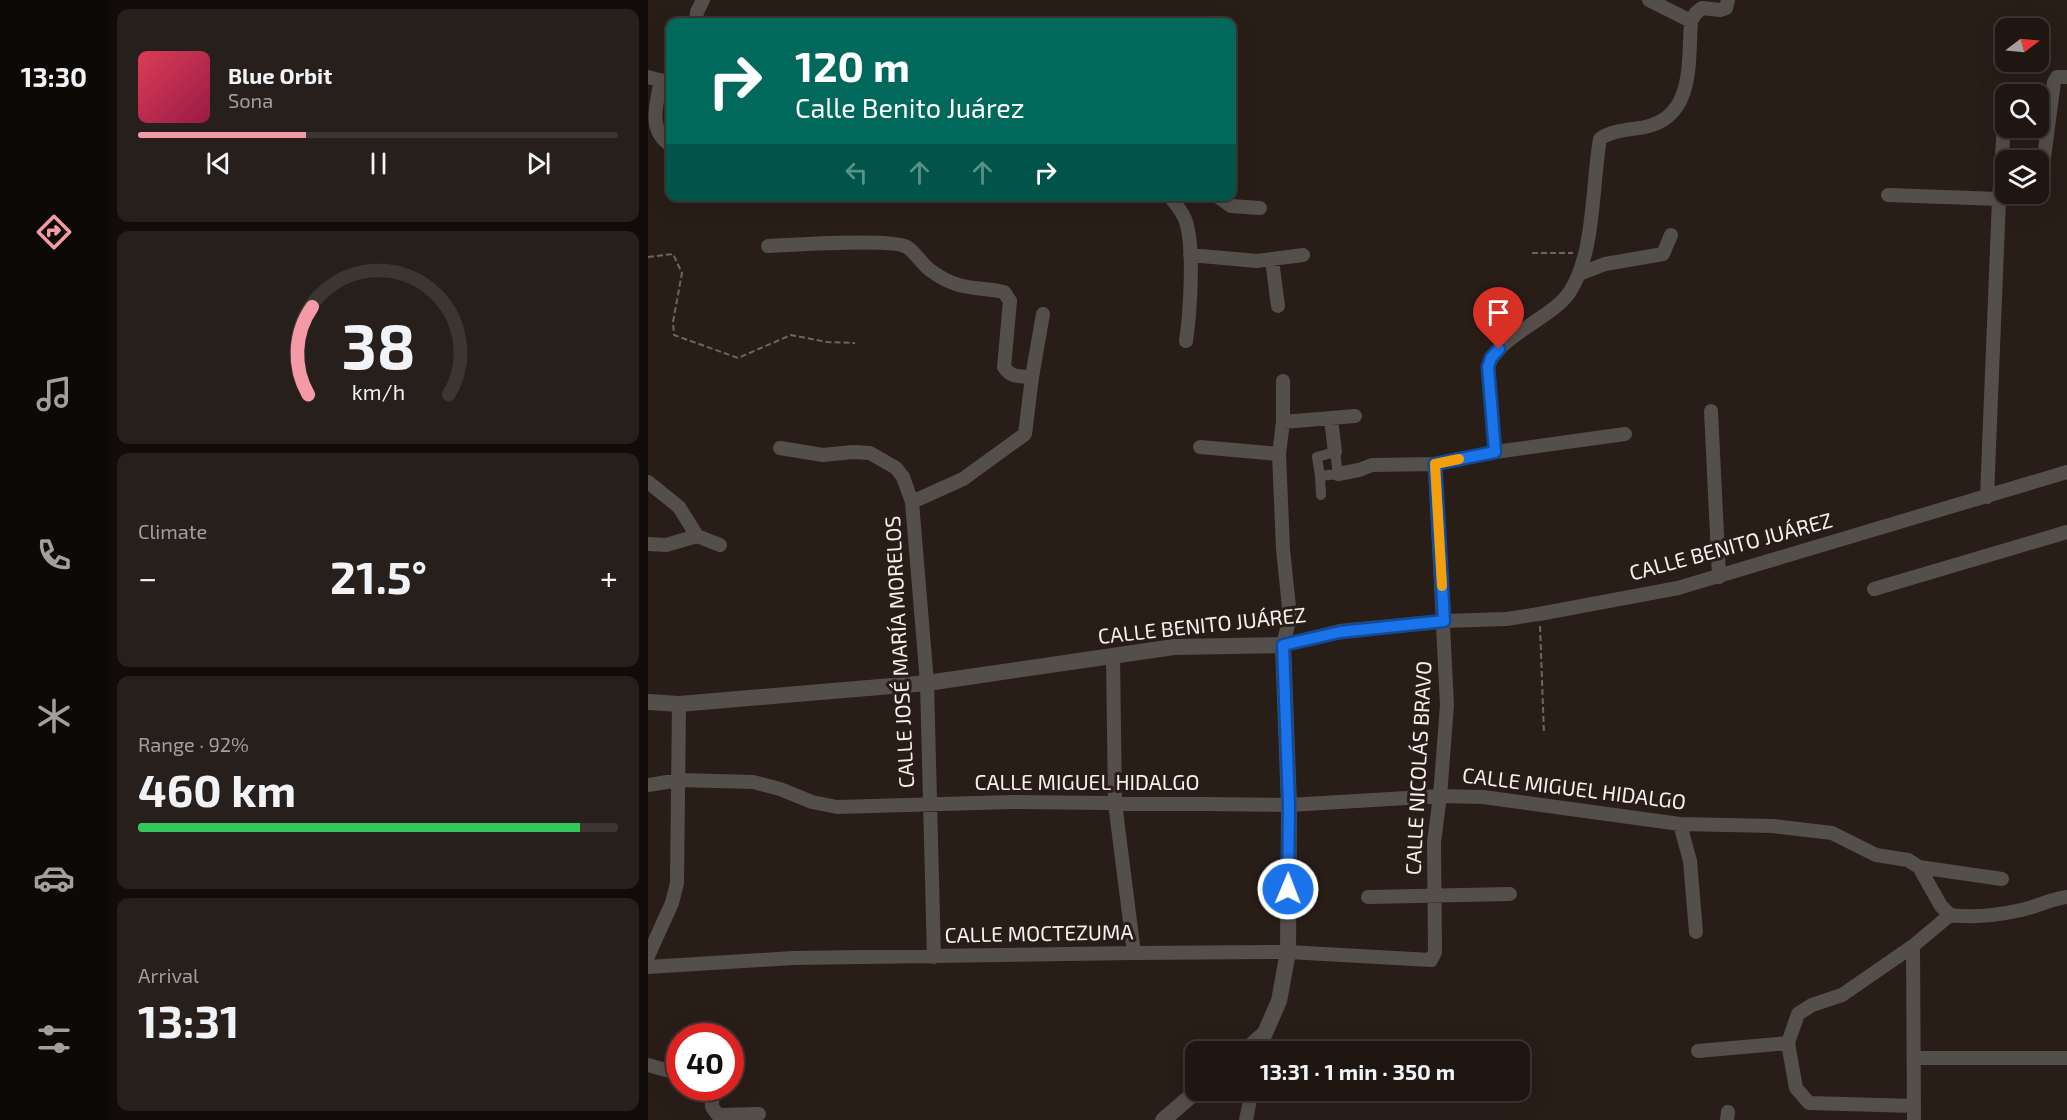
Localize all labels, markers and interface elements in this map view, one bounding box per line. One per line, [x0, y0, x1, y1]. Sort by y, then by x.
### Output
north arrow [1995, 18, 2049, 72]
map controls [1995, 18, 2049, 204]
text: 120 m [795, 40, 910, 90]
icon: right [696, 42, 774, 120]
text: 13:30 [21, 60, 87, 92]
text: Blue Orbit [228, 62, 332, 88]
button: search [1995, 84, 2049, 138]
text: Sona [228, 88, 273, 112]
text: Calle Benito Juárez [795, 91, 1025, 123]
icon: previous [202, 147, 235, 180]
icon: pause [362, 147, 395, 180]
icon: next [522, 147, 555, 180]
button: layers [1995, 150, 2049, 204]
icon: left [840, 156, 873, 189]
icon: ahead [903, 156, 936, 189]
icon: ahead [966, 156, 999, 189]
icon: right [1029, 156, 1062, 189]
icon: directions [33, 211, 75, 253]
pin [1473, 287, 1524, 349]
icon: arrive [1482, 296, 1515, 329]
text: 38 [341, 307, 415, 382]
icon: music [33, 373, 75, 415]
text: km/h [351, 379, 405, 404]
street label: CALLE BENITO JUÁREZ [1626, 506, 1835, 585]
street label: CALLE JOSÉ MARÍA MORELOS [879, 515, 918, 789]
text: Climate [138, 519, 207, 543]
icon: phone [33, 534, 75, 576]
text: 21.5° [330, 549, 427, 603]
text: − [138, 557, 157, 597]
text: + [600, 557, 618, 597]
street label: CALLE BENITO JUÁREZ [1097, 601, 1307, 648]
street label: CALLE NICOLÁS BRAVO [1399, 660, 1436, 876]
icon: climate [33, 695, 75, 737]
text: Range · 92% [138, 732, 249, 756]
street label: CALLE MIGUEL HIDALGO [1461, 761, 1687, 814]
text: 460 km [138, 762, 296, 816]
street label: CALLE MIGUEL HIDALGO [974, 769, 1200, 794]
icon: car [33, 857, 75, 899]
position arrow [1256, 857, 1320, 921]
street label: CALLE MOCTEZUMA [944, 918, 1134, 947]
text: Arrival [138, 963, 199, 987]
text: 13:31 [138, 993, 239, 1047]
icon: filters [33, 1018, 75, 1060]
speed limit sign: 40 [666, 1023, 744, 1101]
text: 13:31 · 1 min · 350 m [1260, 1058, 1455, 1084]

